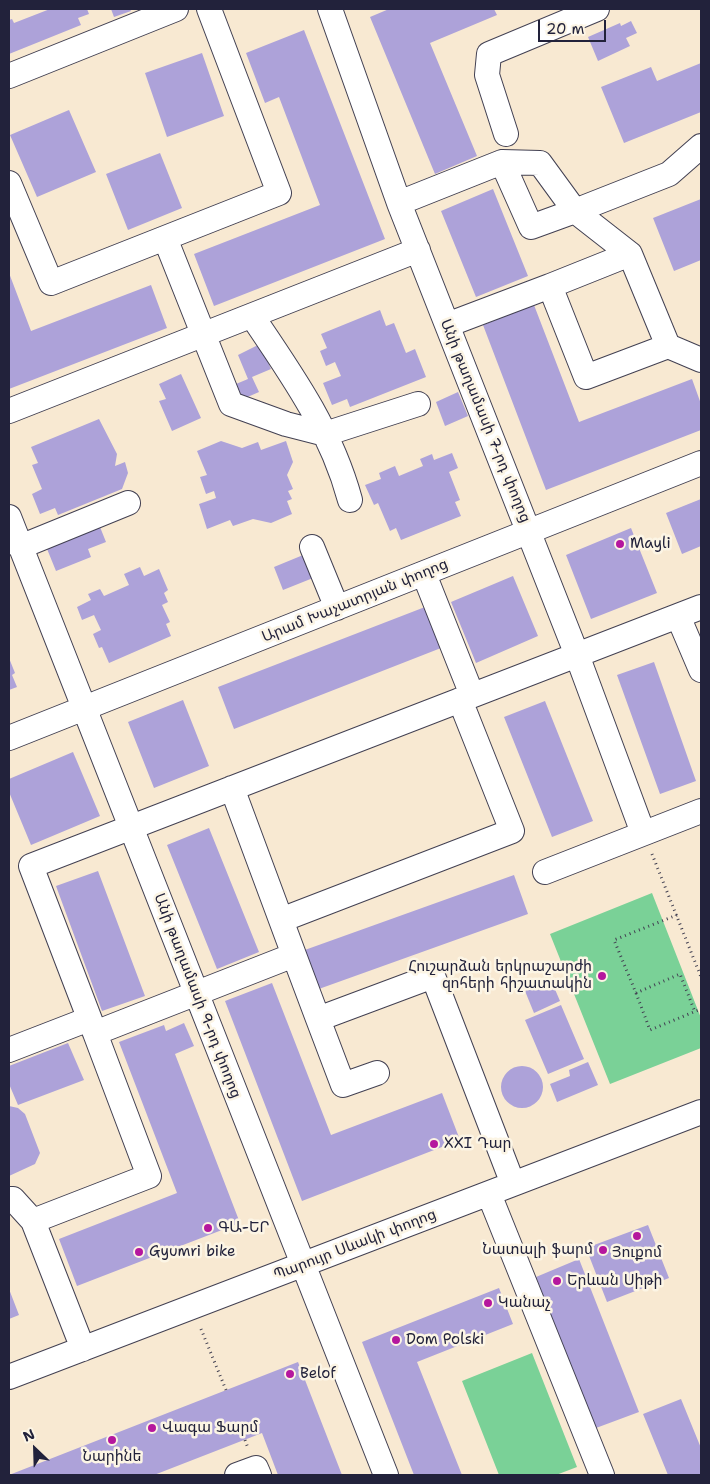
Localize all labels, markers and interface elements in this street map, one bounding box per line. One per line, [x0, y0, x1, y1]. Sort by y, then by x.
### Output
scale bar [540, 10, 608, 42]
text: 20 m [546, 19, 585, 39]
street label: Անի թաղամասի 7-րդ փողոց [436, 317, 534, 525]
place label: Mayli [630, 535, 671, 553]
marker: Mayli [614, 538, 626, 550]
street label: Արամ Խաչատրյան փողոց [259, 555, 451, 647]
street label: Անի թաղամասի 9-րդ փողոց [150, 891, 244, 1101]
place label: Հուշարձան երկրաշարժի զոհերի հիշատակին [408, 958, 592, 993]
marker: Հուշարձան երկրաշարժի զոհերի հիշատակին [596, 970, 608, 982]
place label: XXI Դար [444, 1135, 511, 1153]
marker: XXI Դար [428, 1138, 440, 1150]
street label: Պարույր Սևակի փողոց [271, 1206, 439, 1284]
place label: ԳԱ-ԵՐ [218, 1219, 270, 1237]
marker: ԳԱ-ԵՐ [202, 1222, 214, 1234]
marker: Յուքոմ [631, 1230, 643, 1242]
place label: Նատալի ֆարմ [482, 1241, 593, 1259]
place label: Gyumri bike [149, 1243, 235, 1261]
marker: Նատալի ֆարմ [597, 1244, 609, 1256]
place label: Յուքոմ [612, 1244, 662, 1262]
marker: Gyumri bike [133, 1246, 145, 1258]
place label: Երևան Սիթի [567, 1272, 663, 1290]
marker: Երևան Սիթի [551, 1275, 563, 1287]
place label: Կանաչ [498, 1294, 551, 1312]
marker: Կանաչ [482, 1297, 494, 1309]
place label: Dom Polski [406, 1331, 484, 1349]
marker: Dom Polski [390, 1334, 402, 1346]
place label: Belof [300, 1365, 336, 1383]
marker: Belof [284, 1368, 296, 1380]
place label: Վագա Ֆարմ [162, 1419, 258, 1437]
marker: Վագա Ֆարմ [146, 1422, 158, 1434]
north arrow [10, 1424, 60, 1474]
text: N [20, 1425, 38, 1446]
marker: Նարինե [106, 1434, 118, 1446]
place label: Նարինե [82, 1448, 142, 1466]

